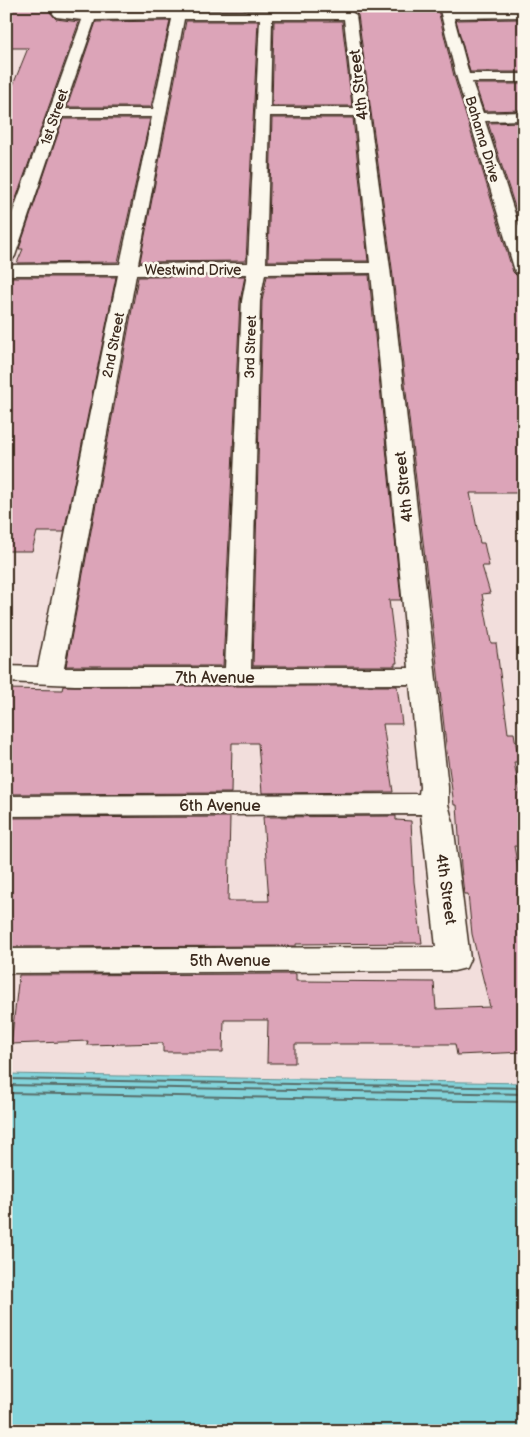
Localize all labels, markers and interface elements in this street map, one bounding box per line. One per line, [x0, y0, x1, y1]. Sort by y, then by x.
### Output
street label: 4th Street [346, 48, 373, 121]
street label: 1st Street [37, 86, 72, 148]
street label: Bahama Drive [461, 94, 504, 184]
street label: Westwind Drive [145, 262, 241, 279]
street label: 2nd Street [99, 310, 128, 379]
street label: 3rd Street [241, 314, 260, 379]
street label: 4th Street [391, 450, 418, 523]
street label: 7th Avenue [175, 669, 255, 688]
street label: 6th Avenue [179, 797, 261, 816]
street label: 4th Street [431, 853, 460, 926]
street label: 5th Avenue [190, 952, 271, 971]

